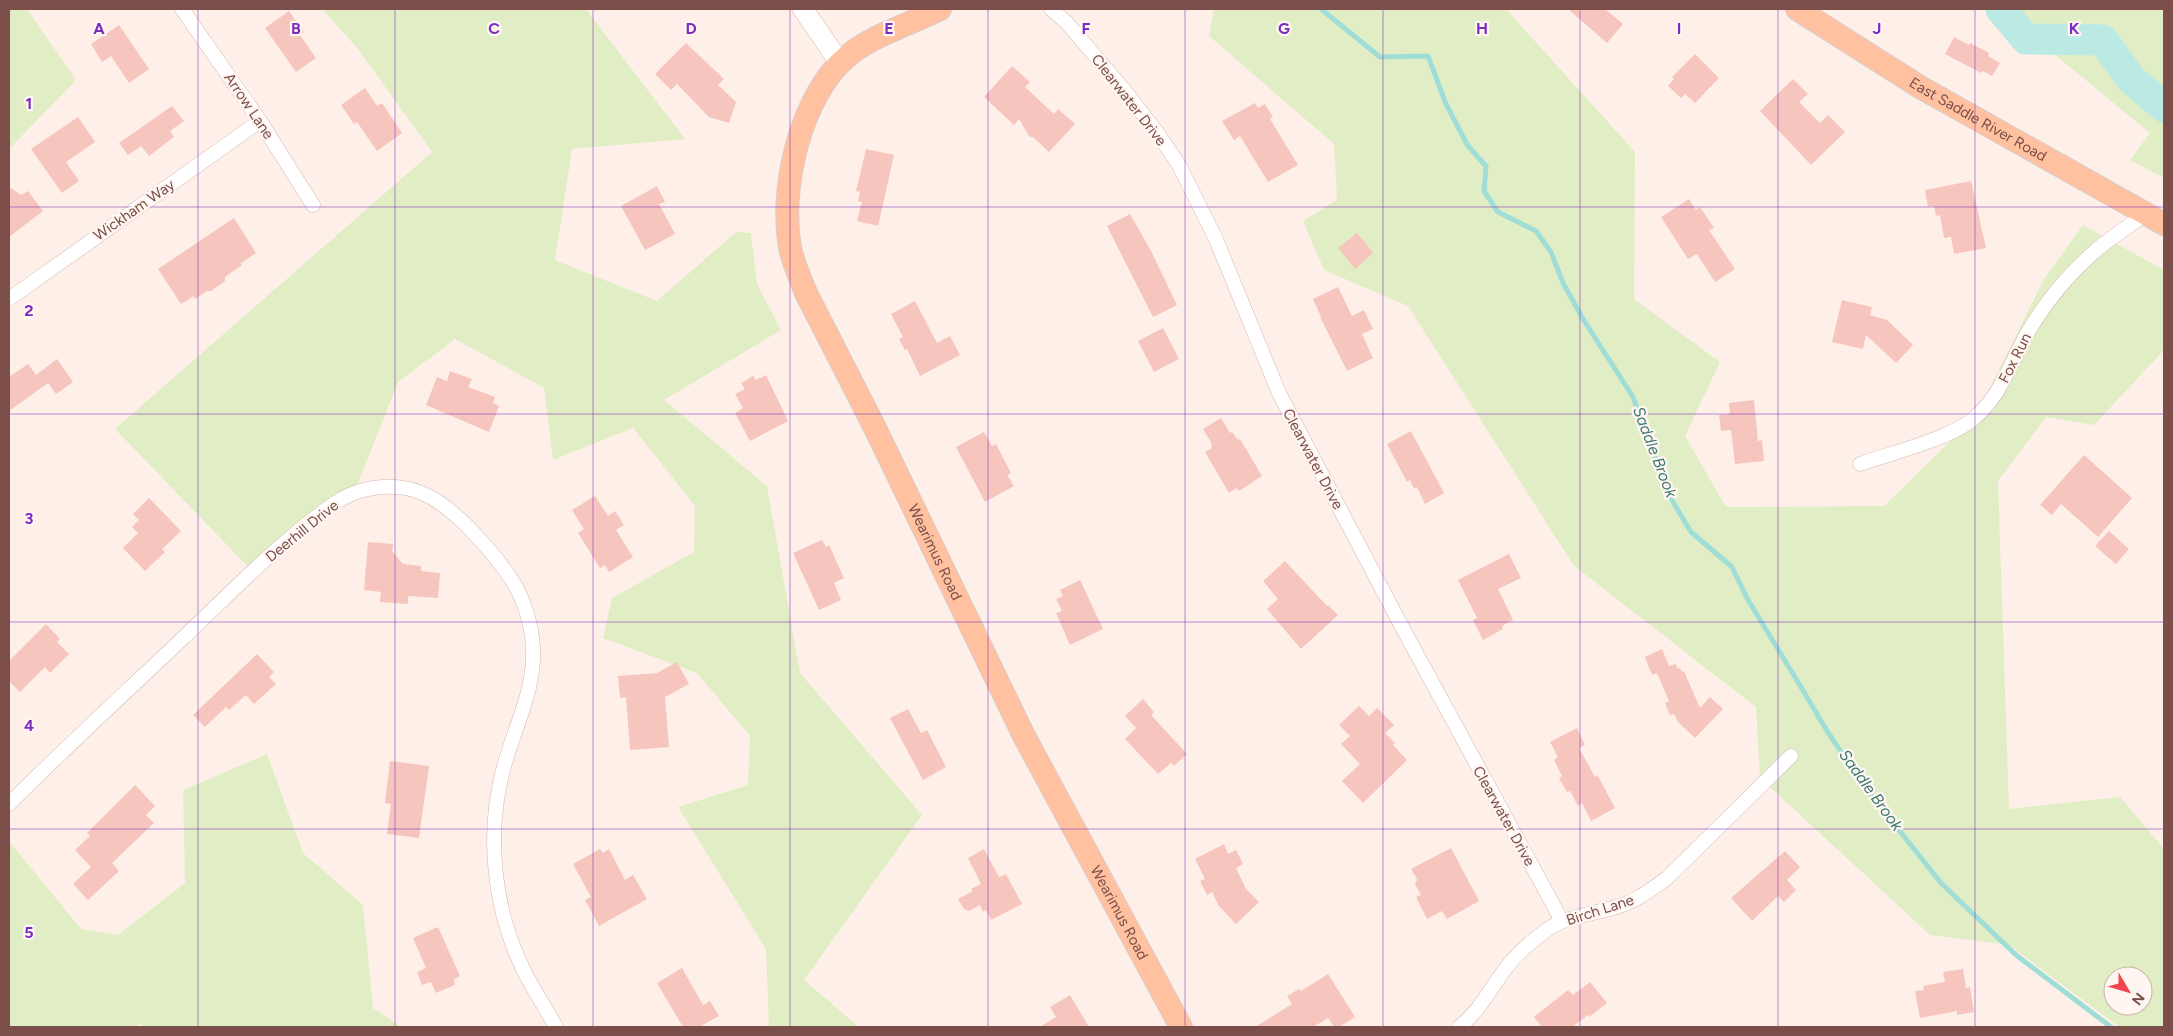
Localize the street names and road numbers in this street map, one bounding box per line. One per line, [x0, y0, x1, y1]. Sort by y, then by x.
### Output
street label: Clearwater Drive [1088, 51, 1170, 149]
street label: Arrow Lane [220, 69, 278, 143]
street label: East Saddle River Road [1906, 74, 2050, 165]
street label: Wickham Way [90, 175, 178, 245]
street label: Fox Run [1995, 330, 2035, 386]
street label: Clearwater Drive [1279, 406, 1347, 512]
street label: Deerhill Drive [262, 496, 342, 566]
street label: Wearimus Road [904, 501, 966, 603]
street label: Clearwater Drive [1469, 763, 1539, 869]
street label: Wearimus Road [1087, 862, 1152, 963]
street label: Birch Lane [1564, 891, 1636, 929]

